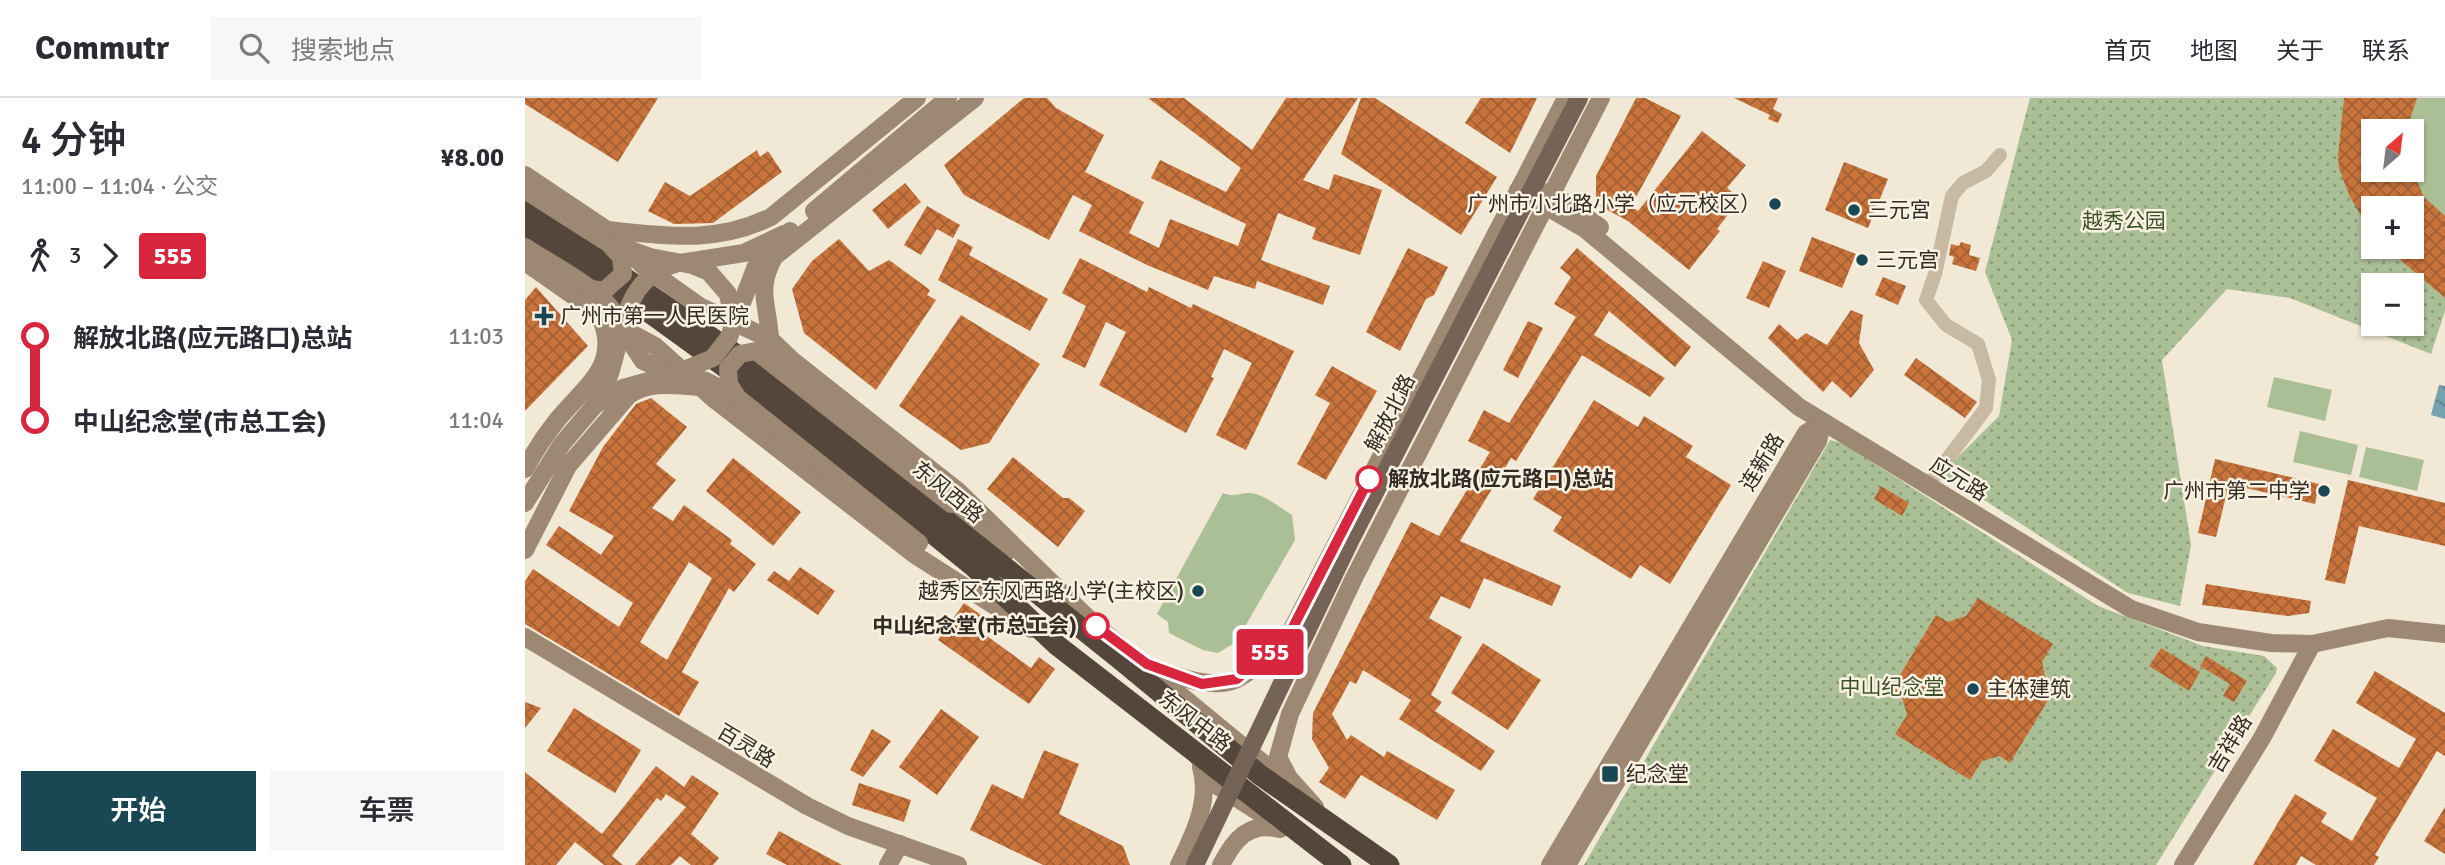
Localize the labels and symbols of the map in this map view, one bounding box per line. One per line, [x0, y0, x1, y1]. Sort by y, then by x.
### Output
north arrow [2361, 119, 2424, 182]
place label: 广州市小北路小学（应元校区） [1467, 191, 1761, 217]
marker: 广州市小北路小学（应元校区） [1767, 196, 1783, 212]
place label: 三元宮 [1868, 197, 1931, 223]
marker: 三元宮 [1846, 202, 1862, 218]
park label: 越秀公园 [2082, 208, 2166, 234]
place label: 三元宫 [1876, 247, 1939, 273]
marker: 三元宫 [1854, 252, 1870, 268]
place label: 广州市第一人民医院 [560, 303, 749, 329]
marker: 广州市第一人民医院 [534, 306, 554, 326]
street label: 解放北路 [1359, 370, 1421, 456]
street label: 连新路 [1735, 428, 1789, 496]
street label: 应元路 [1925, 451, 1993, 507]
street label: 东风西路 [907, 455, 989, 529]
marker: 解放北路(应元路口)总站 [1356, 466, 1382, 492]
place label: 解放北路(应元路口)总站 [1388, 466, 1614, 492]
place label: 广州市第二中学 [2163, 478, 2310, 504]
marker: 广州市第二中学 [2316, 483, 2332, 499]
place label: 越秀区东风西路小学(主校区) [918, 578, 1184, 604]
marker: 越秀区东风西路小学(主校区) [1190, 583, 1206, 599]
place label: 中山纪念堂(市总工会) [872, 613, 1077, 639]
marker: 中山纪念堂(市总工会) [1083, 613, 1109, 639]
line badge: 555 [1230, 629, 1310, 675]
park label: 中山纪念堂 [1840, 674, 1945, 700]
place label: 主体建筑 [1987, 676, 2071, 702]
marker: 主体建筑 [1965, 681, 1981, 697]
street label: 东风中路 [1154, 685, 1236, 757]
street label: 吉祥路 [2203, 710, 2257, 778]
street label: 百灵路 [712, 719, 780, 773]
place label: 纪念堂 [1626, 761, 1689, 787]
marker: 纪念堂 [1600, 764, 1620, 784]

